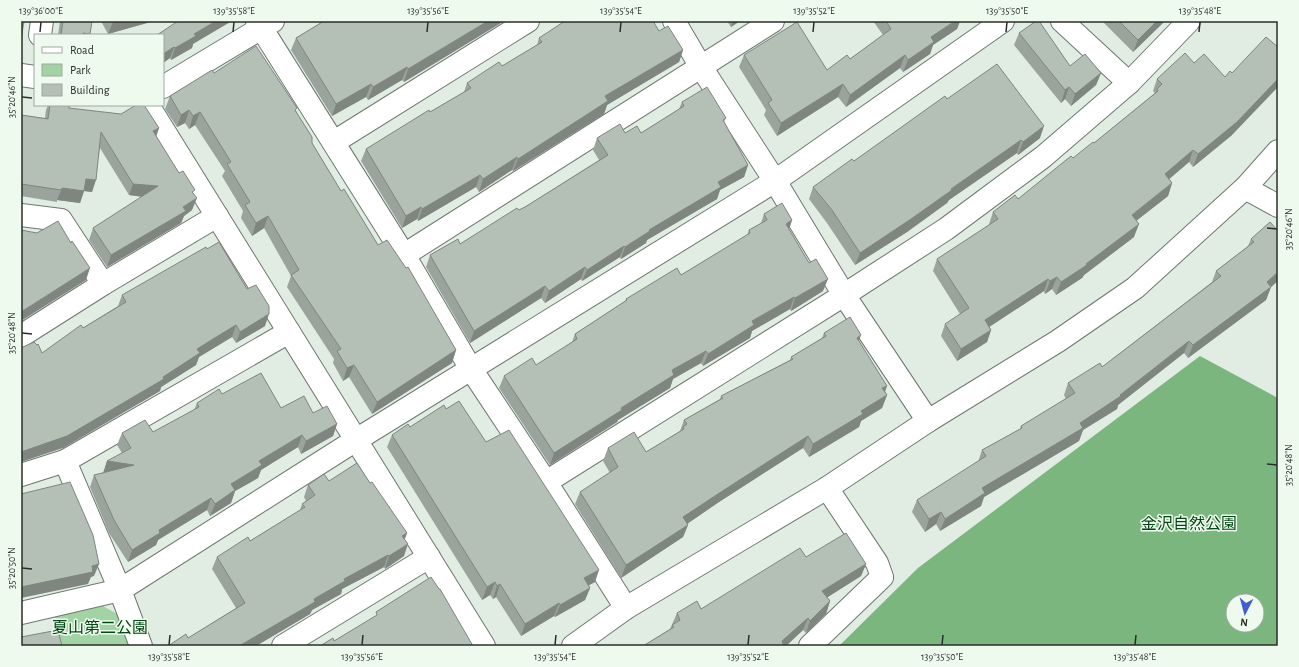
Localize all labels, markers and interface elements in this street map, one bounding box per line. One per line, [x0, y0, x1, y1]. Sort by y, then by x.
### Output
text: 139°36'00"E [19, 6, 63, 16]
text: 139°35'58"E [213, 6, 255, 16]
text: 139°35'56"E [407, 6, 449, 16]
text: 139°35'54"E [600, 6, 642, 16]
text: 139°35'52"E [793, 6, 835, 16]
text: 139°35'50"E [986, 6, 1028, 16]
text: 139°35'48"E [1179, 6, 1221, 16]
legend [34, 34, 164, 106]
text: Road [70, 44, 94, 56]
text: Park [70, 64, 91, 76]
text: 35°20'46"N [7, 76, 17, 118]
text: Building [70, 84, 110, 96]
text: 35°20'46"N [1284, 208, 1294, 250]
text: 35°20'48"N [7, 312, 17, 354]
text: 35°20'48"N [1284, 444, 1294, 486]
park label: 金沢自然公園 [1141, 515, 1237, 532]
text: 35°20'50"N [7, 547, 17, 589]
north arrow [1225, 593, 1265, 633]
text: N [1240, 617, 1248, 628]
park label: 夏山第二公園 [52, 619, 148, 636]
text: 139°35'58"E [148, 652, 190, 662]
text: 139°35'56"E [341, 652, 383, 662]
text: 139°35'54"E [534, 652, 576, 662]
text: 139°35'52"E [727, 652, 769, 662]
text: 139°35'50"E [921, 652, 963, 662]
text: 139°35'48"E [1114, 652, 1156, 662]

